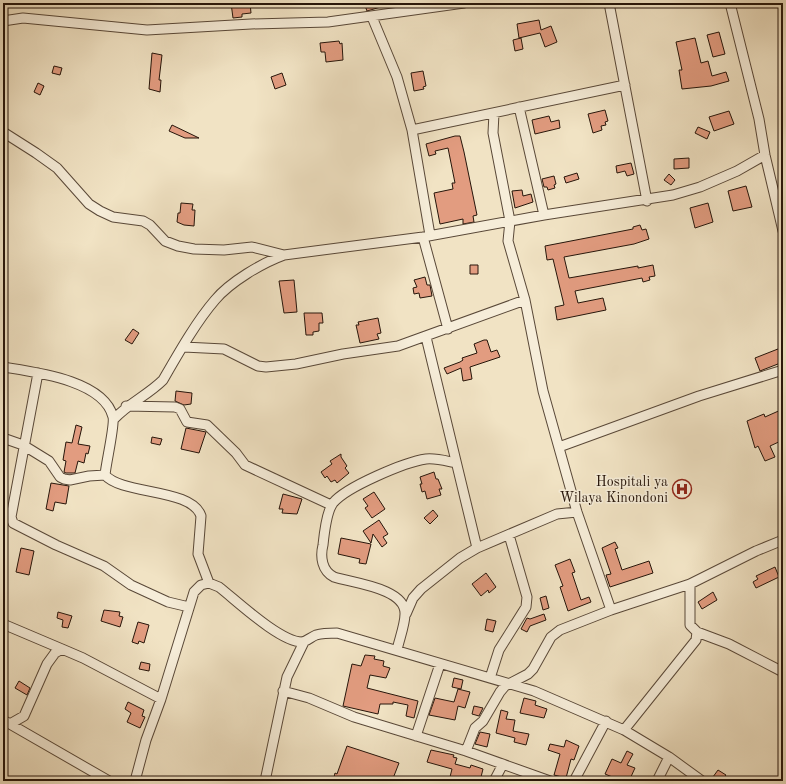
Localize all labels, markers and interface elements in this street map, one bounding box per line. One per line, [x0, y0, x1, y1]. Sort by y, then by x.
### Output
place label: Hospitali ya Wilaya Kinondoni [560, 475, 668, 505]
hospital icon: Hospitali ya Wilaya Kinondoni [671, 478, 693, 500]

